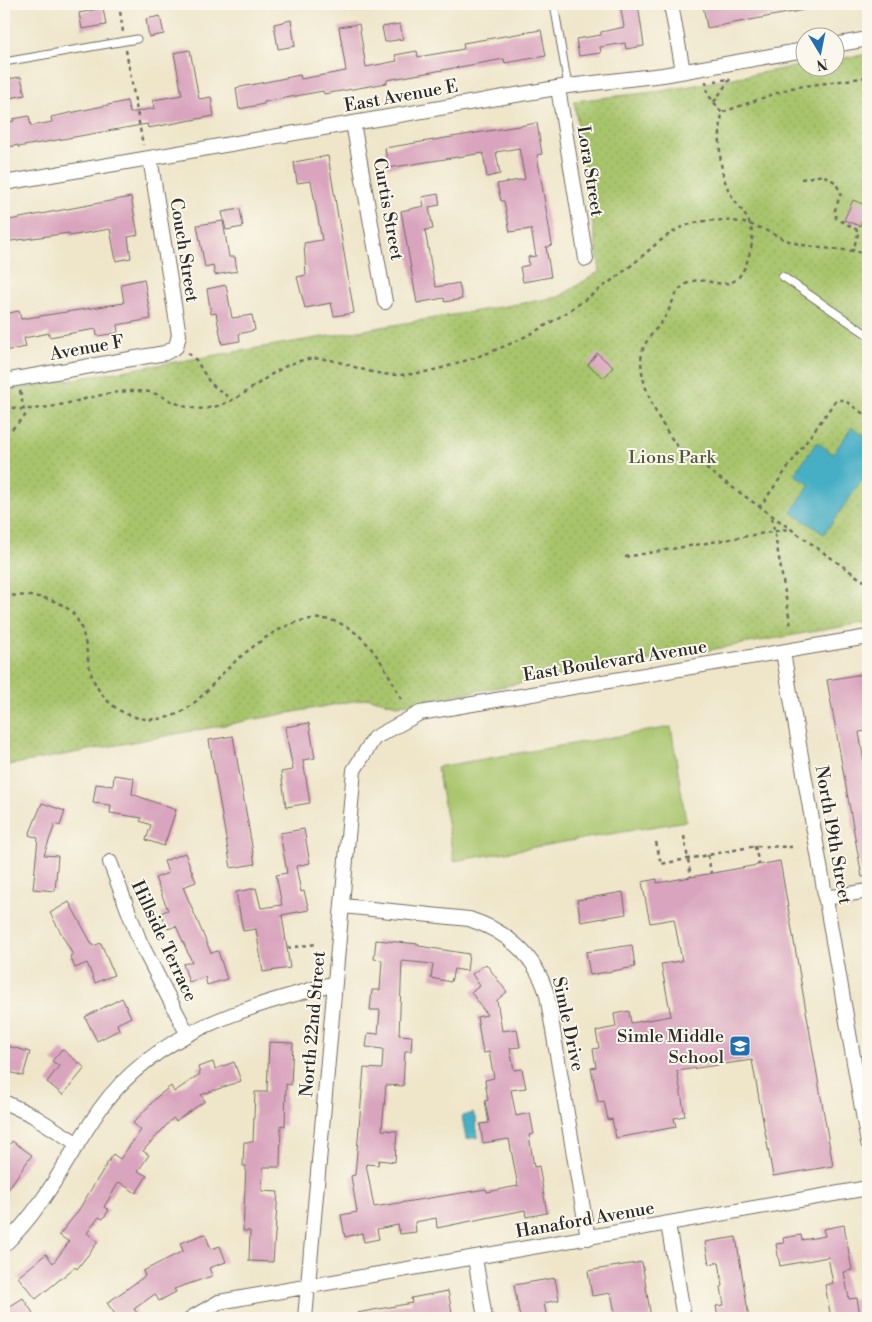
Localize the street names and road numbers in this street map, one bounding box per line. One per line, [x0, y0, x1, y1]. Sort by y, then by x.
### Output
street label: East Avenue E [342, 75, 460, 117]
street label: Lora Street [571, 124, 609, 219]
street label: Curtis Street [368, 156, 408, 263]
street label: Couch Street [164, 196, 204, 304]
street label: Avenue F [47, 330, 126, 366]
street label: East Boulevard Avenue [521, 635, 709, 687]
street label: North 19th Street [809, 764, 857, 907]
street label: Hillside Terrace [126, 877, 202, 1005]
street label: North 22nd Street [295, 949, 331, 1098]
street label: Simle Drive [547, 975, 589, 1073]
street label: Hanaford Avenue [514, 1196, 656, 1244]

